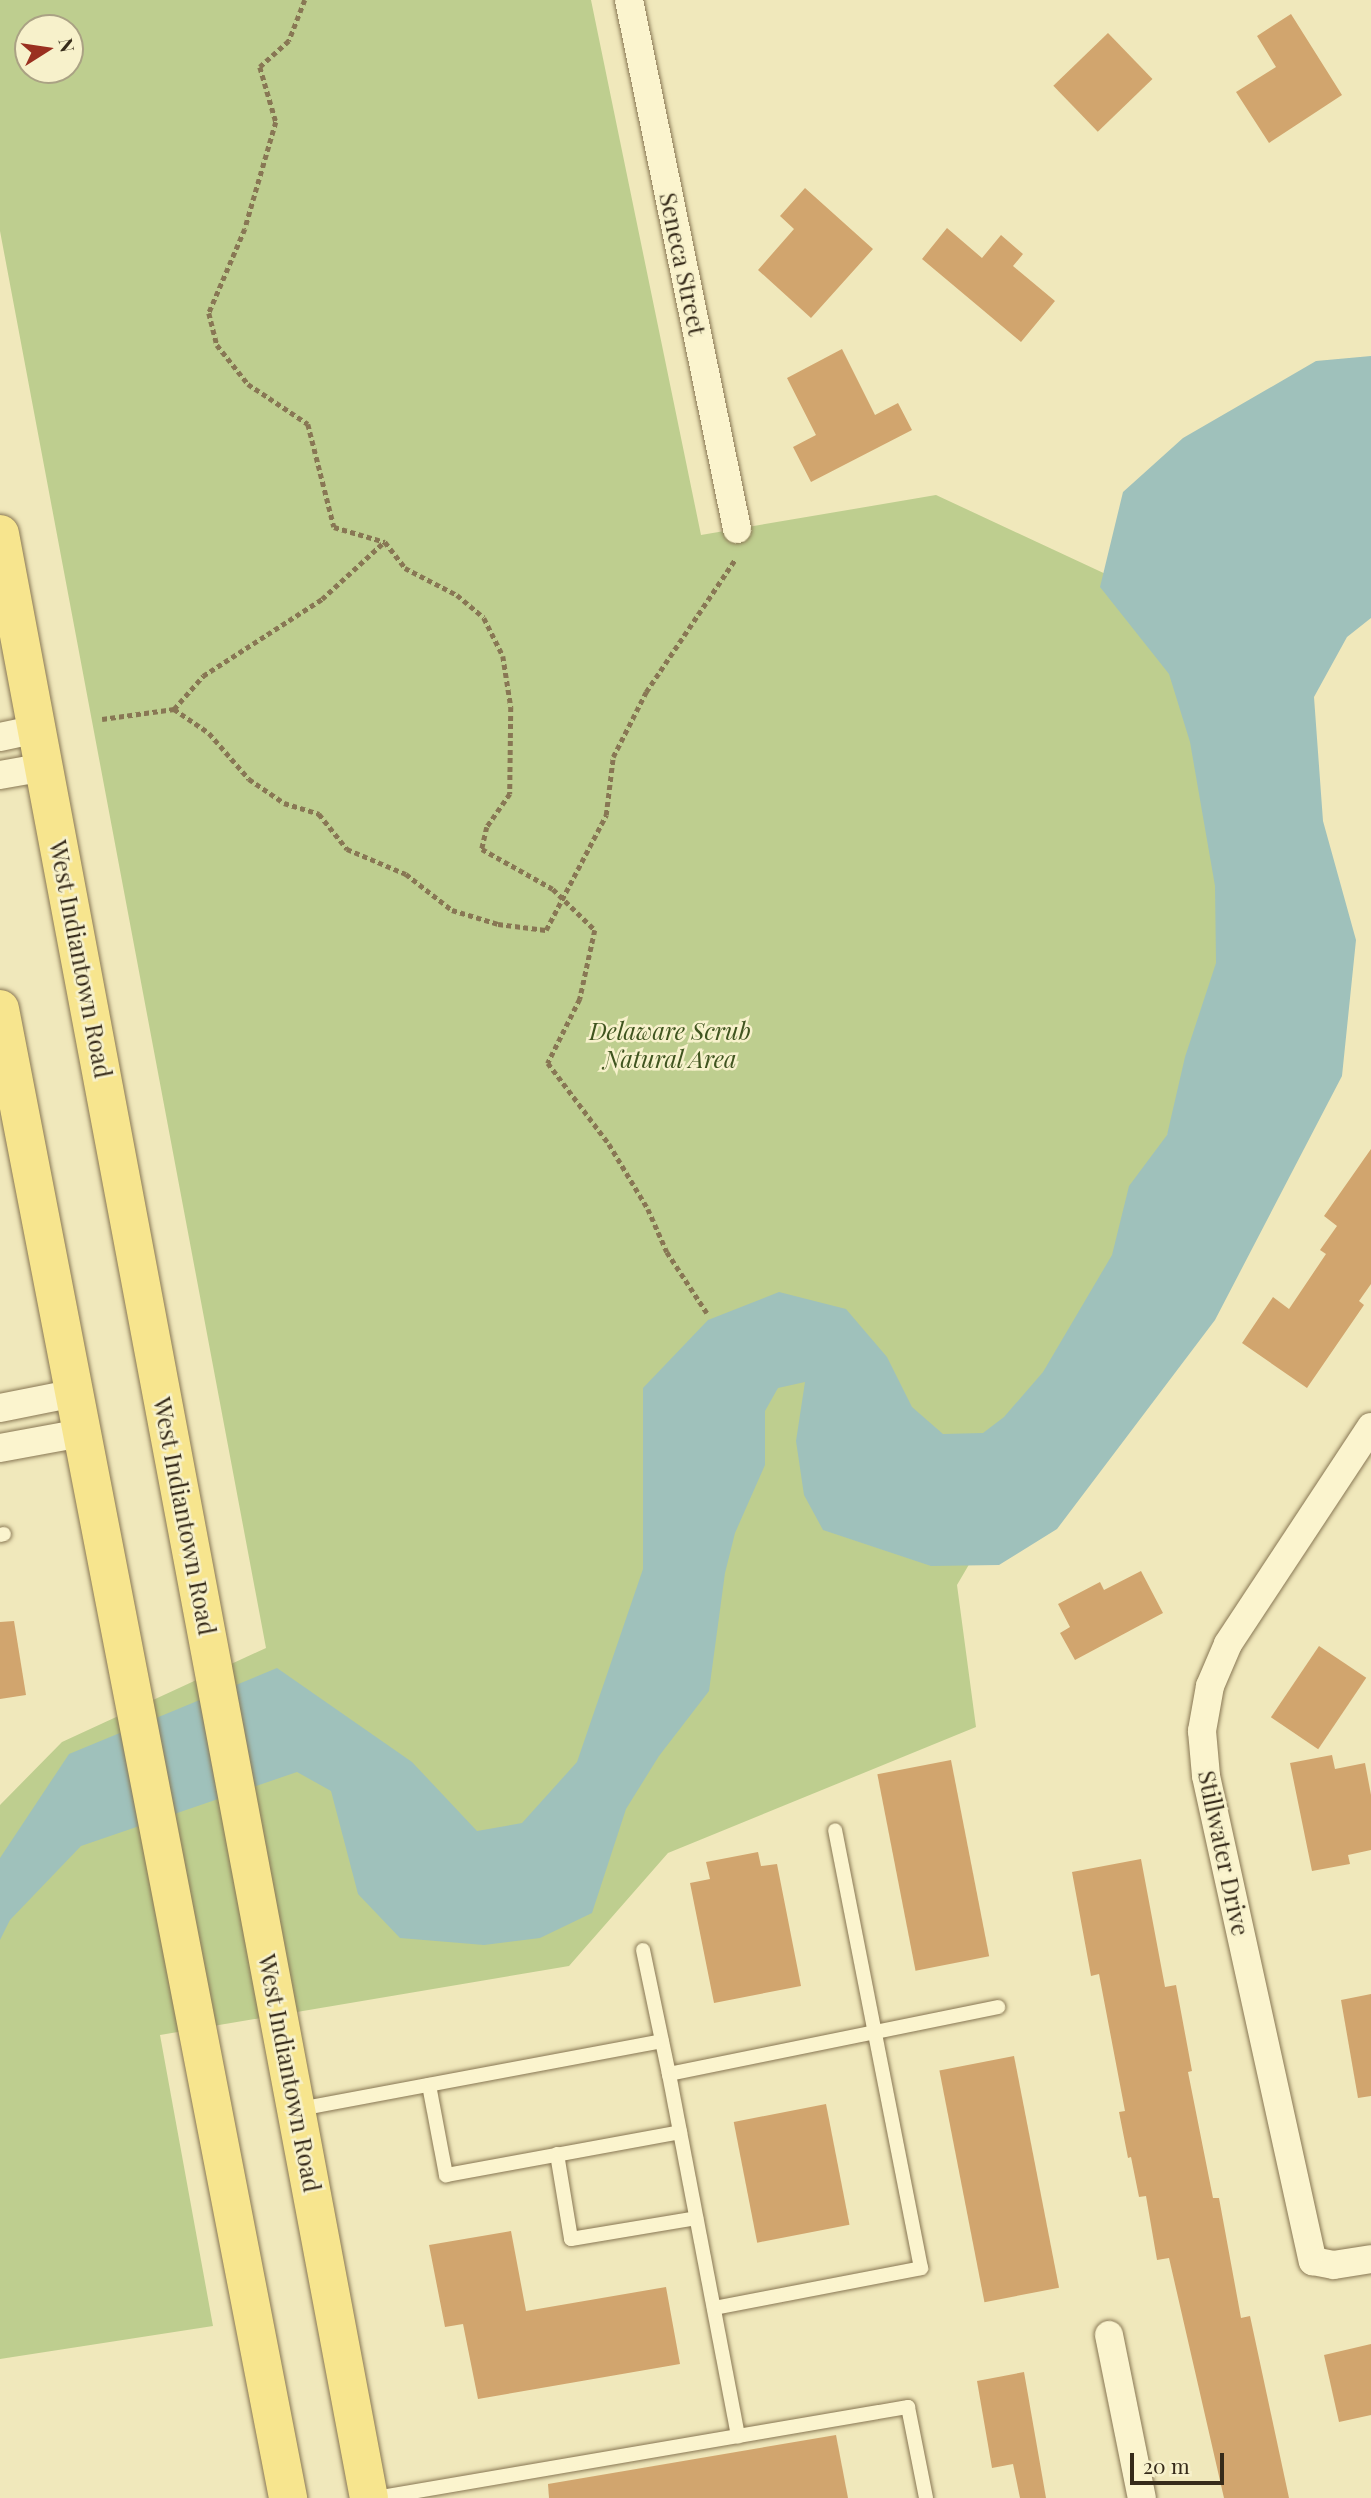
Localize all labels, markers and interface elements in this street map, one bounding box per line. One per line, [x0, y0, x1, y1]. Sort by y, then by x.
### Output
north arrow [14, 14, 84, 84]
text: N [53, 36, 82, 54]
street label: Seneca Street [654, 190, 712, 338]
street label: West Indiantown Road [44, 837, 118, 1081]
park label: Delaware Scrub Natural Area [589, 1017, 751, 1073]
street label: West Indiantown Road [148, 1394, 222, 1638]
street label: Stillwater Drive [1192, 1768, 1256, 1938]
street label: West Indiantown Road [253, 1951, 327, 2195]
scale bar [1133, 2438, 1228, 2482]
text: 20 m [1143, 2451, 1190, 2479]

